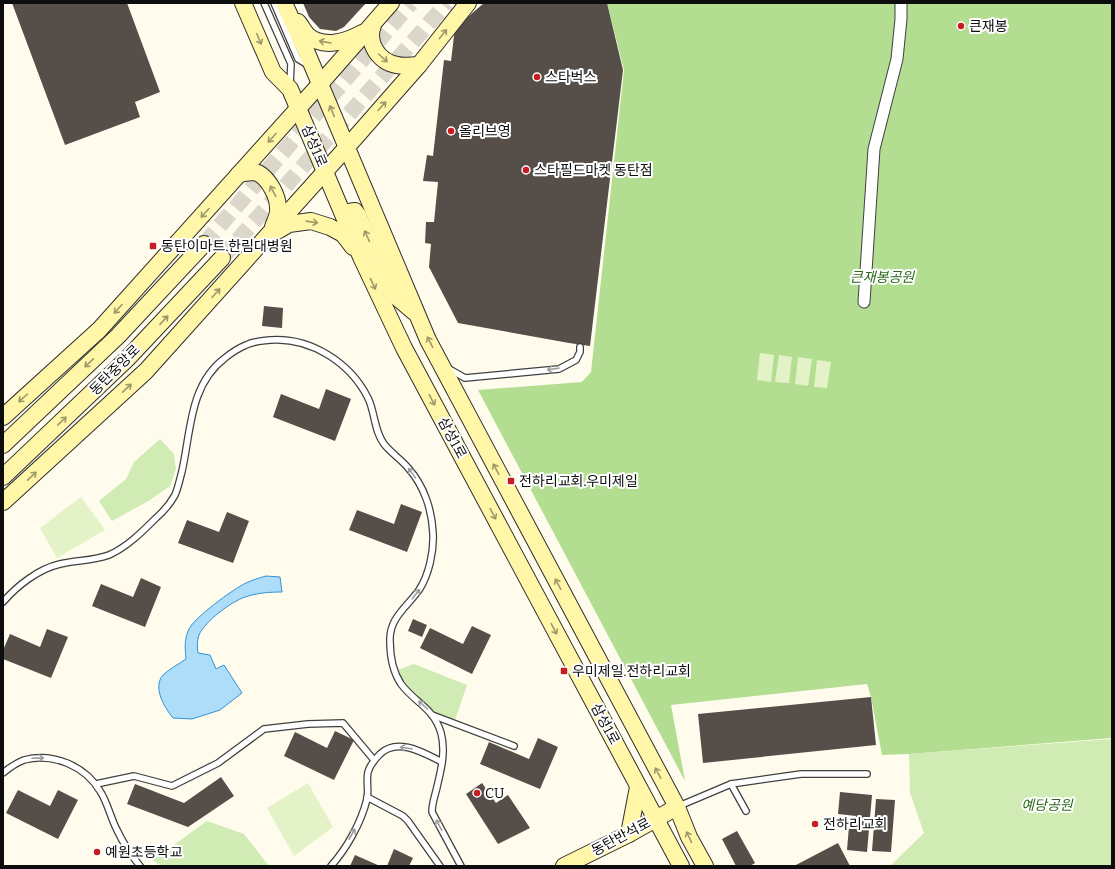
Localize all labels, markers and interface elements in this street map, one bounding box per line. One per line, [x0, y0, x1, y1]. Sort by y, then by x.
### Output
place label: 큰재봉 [969, 18, 1008, 35]
marker: 큰재봉 [956, 21, 966, 31]
one-way arrow [439, 29, 448, 40]
one-way arrow [255, 32, 263, 44]
one-way arrow [319, 37, 332, 45]
one-way arrow [378, 54, 388, 63]
place label: 스타벅스 [545, 69, 597, 86]
marker: 스타벅스 [532, 72, 542, 82]
one-way arrow [377, 101, 386, 112]
one-way arrow [328, 105, 335, 117]
street label: 삼성1로 [298, 122, 331, 170]
place label: 올리브영 [459, 123, 511, 140]
marker: 올리브영 [446, 126, 456, 136]
one-way arrow [268, 132, 277, 142]
place label: 스타필드마켓 동탄점 [534, 162, 653, 179]
marker: 스타필드마켓 동탄점 [521, 165, 531, 175]
one-way arrow [268, 185, 276, 197]
one-way arrow [200, 208, 210, 218]
one-way arrow [305, 218, 318, 226]
one-way arrow [363, 230, 370, 242]
place label: 동탄이마트.한림대병원 [161, 238, 293, 255]
marker: 동탄이마트.한림대병원 [148, 241, 158, 251]
park label: 큰재봉공원 [850, 269, 915, 286]
one-way arrow [370, 277, 377, 289]
one-way arrow [211, 287, 220, 298]
one-way arrow [114, 304, 123, 314]
one-way arrow [159, 315, 169, 325]
one-way arrow [425, 336, 433, 348]
street label: 동탄중앙로 [86, 341, 144, 399]
one-way arrow [84, 358, 94, 368]
one-way arrow [547, 365, 560, 373]
one-way arrow [122, 383, 132, 393]
one-way arrow [429, 393, 436, 405]
one-way arrow [18, 394, 29, 403]
street label: 삼성1로 [434, 414, 470, 462]
one-way arrow [57, 416, 67, 426]
one-way arrow [492, 463, 500, 475]
one-way arrow [408, 467, 416, 478]
one-way arrow [27, 471, 37, 481]
place label: 전하리교회.우미제일 [519, 473, 638, 490]
marker: 전하리교회.우미제일 [506, 476, 516, 486]
one-way arrow [490, 508, 497, 520]
one-way arrow [553, 578, 561, 590]
one-way arrow [411, 589, 420, 600]
one-way arrow [551, 623, 558, 635]
place label: 우미제일.전하리교회 [572, 663, 691, 680]
marker: 우미제일.전하리교회 [559, 666, 569, 676]
one-way arrow [418, 700, 428, 709]
street label: 삼성1로 [587, 700, 623, 748]
one-way arrow [400, 744, 413, 752]
one-way arrow [31, 755, 44, 762]
one-way arrow [654, 767, 662, 779]
place label: CU [485, 785, 505, 802]
marker: CU [472, 788, 482, 798]
park label: 예당공원 [1021, 797, 1074, 814]
street label: 동탄반석로 [589, 814, 654, 860]
place label: 전하리교회 [823, 816, 887, 833]
one-way arrow [435, 819, 443, 831]
marker: 전하리교회 [810, 819, 820, 829]
one-way arrow [349, 828, 357, 840]
one-way arrow [685, 831, 692, 843]
place label: 예원초등학교 [105, 844, 182, 861]
marker: 예원초등학교 [92, 847, 102, 857]

